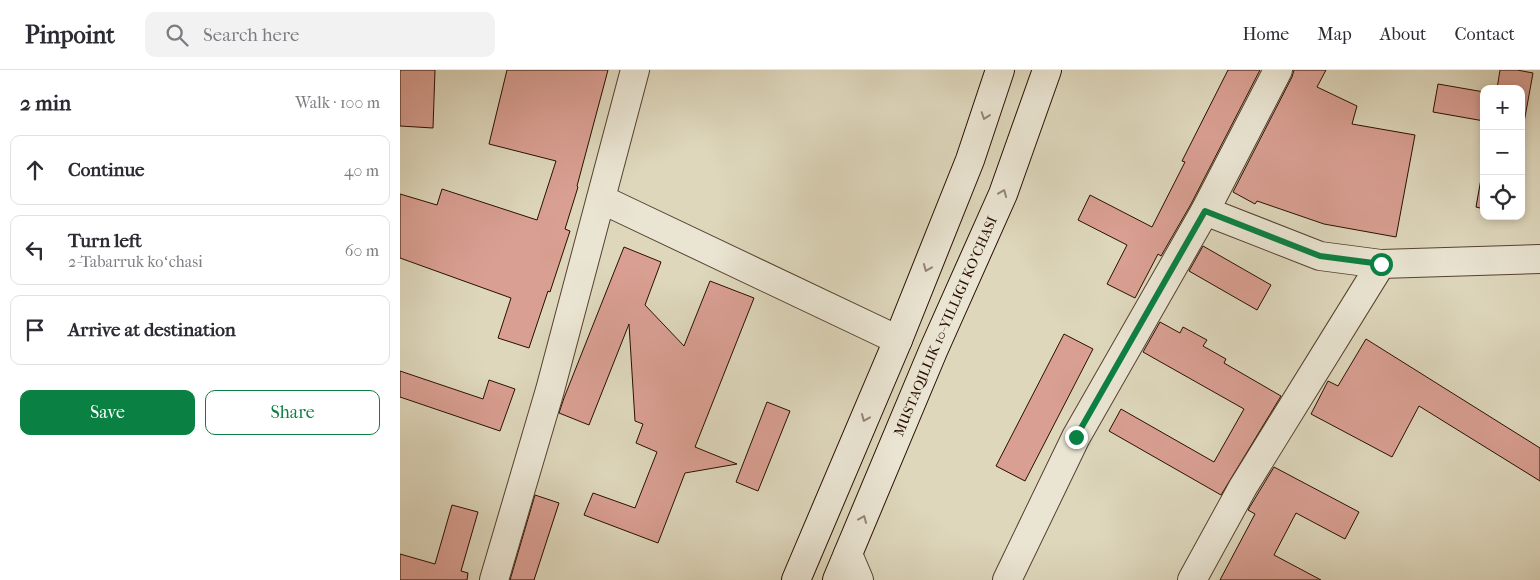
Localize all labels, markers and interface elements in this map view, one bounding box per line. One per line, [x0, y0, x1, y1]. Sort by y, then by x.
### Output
search box [145, 12, 495, 57]
text: Pinpoint [25, 21, 115, 49]
icon: search [163, 21, 191, 49]
text: Search here [203, 24, 299, 46]
text: Home [1242, 24, 1289, 45]
text: Map [1317, 24, 1352, 45]
text: About [1380, 24, 1426, 45]
text: Contact [1454, 24, 1515, 45]
map controls [1480, 85, 1525, 220]
button: + [1480, 85, 1525, 130]
text: 2 min [20, 91, 71, 115]
text: Walk · 100 m [295, 93, 380, 112]
one-way arrow [980, 111, 990, 120]
button: − [1480, 130, 1525, 175]
icon: ahead [21, 156, 49, 184]
text: Continue [68, 159, 144, 181]
text: 40 m [344, 161, 379, 180]
button: locate [1480, 175, 1525, 220]
one-way arrow [997, 189, 1008, 198]
street label: MUSTAQILLIK 10-YILLIGI KO'CHASI [890, 213, 1001, 439]
text: Turn left [68, 230, 142, 252]
icon: left [21, 236, 49, 264]
text: 60 m [345, 241, 379, 260]
text: 2-Tabarruk koʻchasi [68, 252, 203, 271]
route start [1370, 253, 1393, 276]
one-way arrow [923, 263, 933, 272]
icon: arrive [21, 316, 49, 344]
text: Arrive at destination [68, 319, 236, 341]
button: Save [20, 390, 195, 435]
button: Share [205, 390, 380, 435]
one-way arrow [861, 413, 871, 422]
route end [1065, 426, 1088, 449]
one-way arrow [856, 515, 867, 524]

